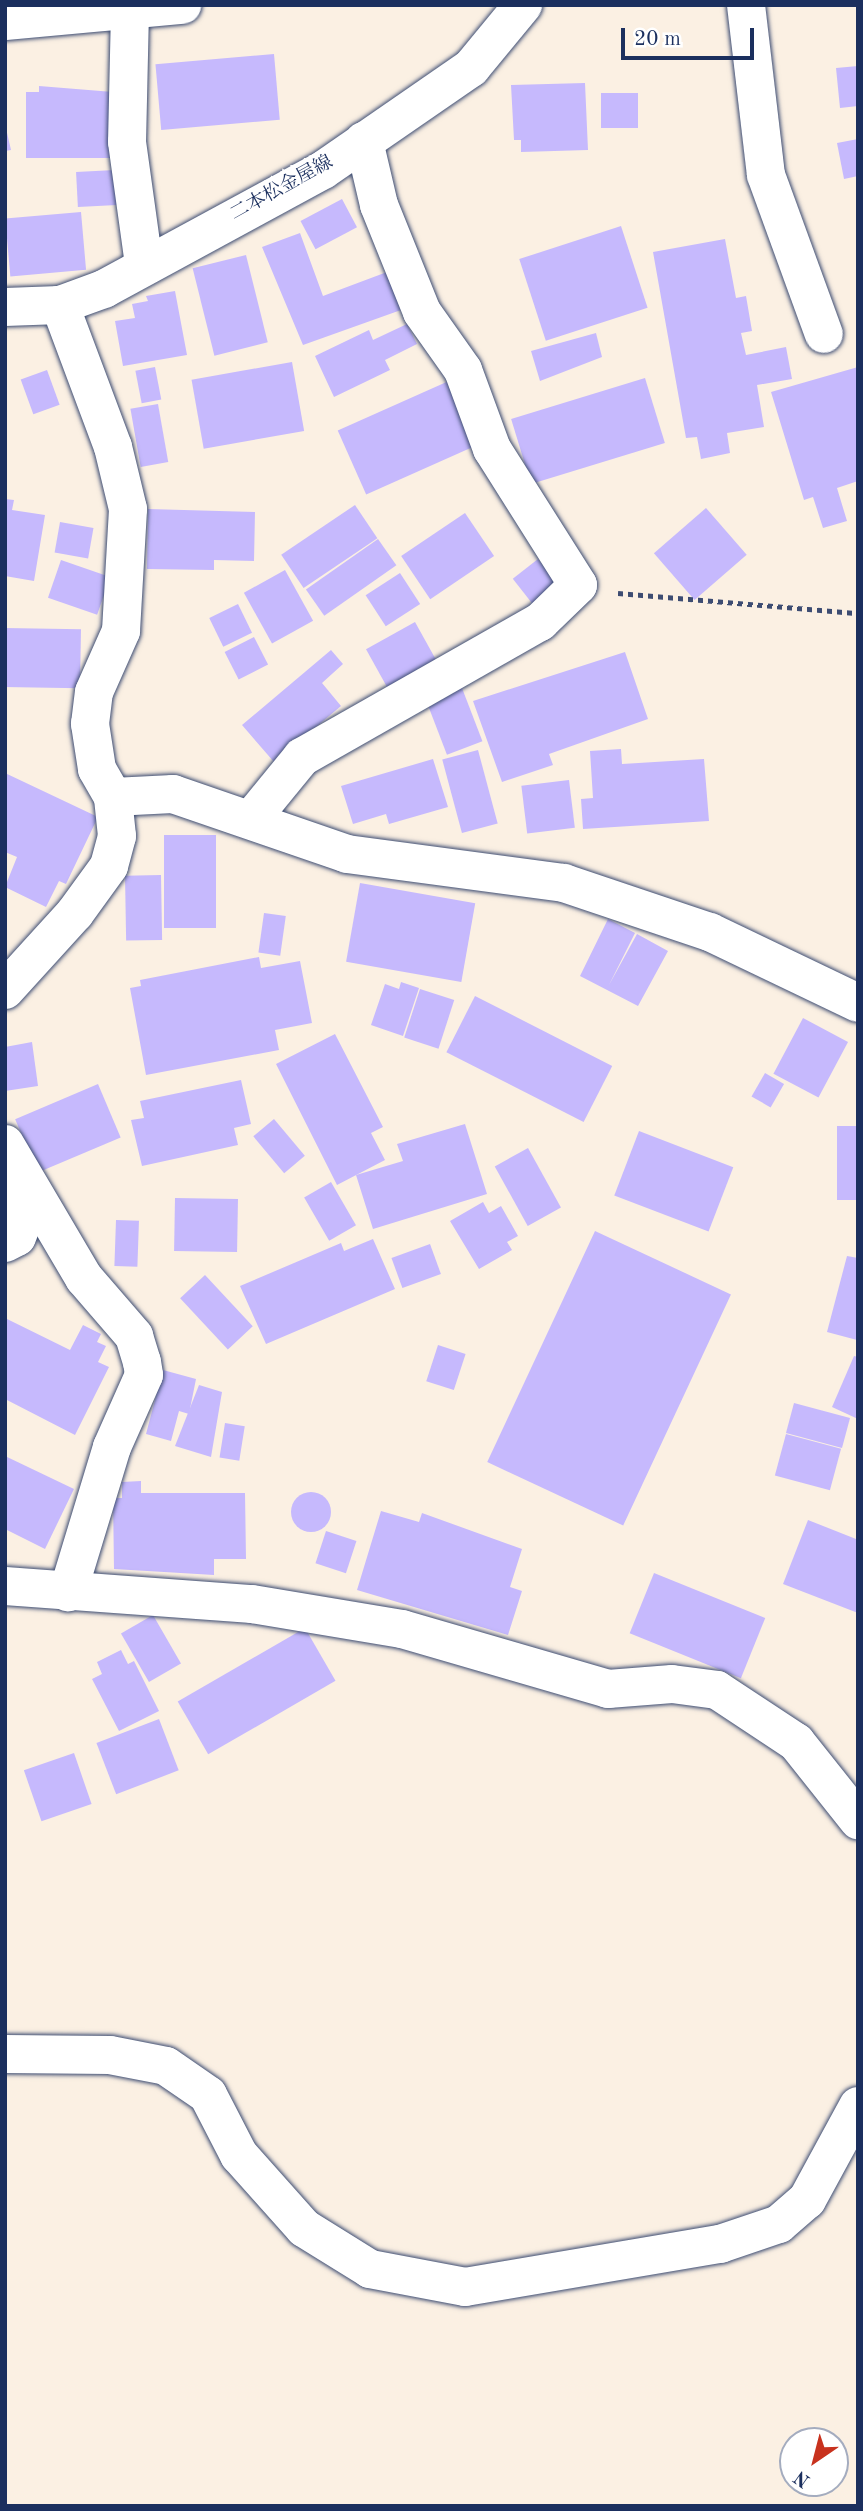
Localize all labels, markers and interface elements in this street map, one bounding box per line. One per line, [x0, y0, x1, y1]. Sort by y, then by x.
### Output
scale bar [625, 14, 758, 58]
text: 20 m [634, 29, 681, 50]
street label: 二本松金屋線 [227, 151, 337, 227]
north arrow [779, 2427, 849, 2497]
text: N [791, 2466, 814, 2490]

